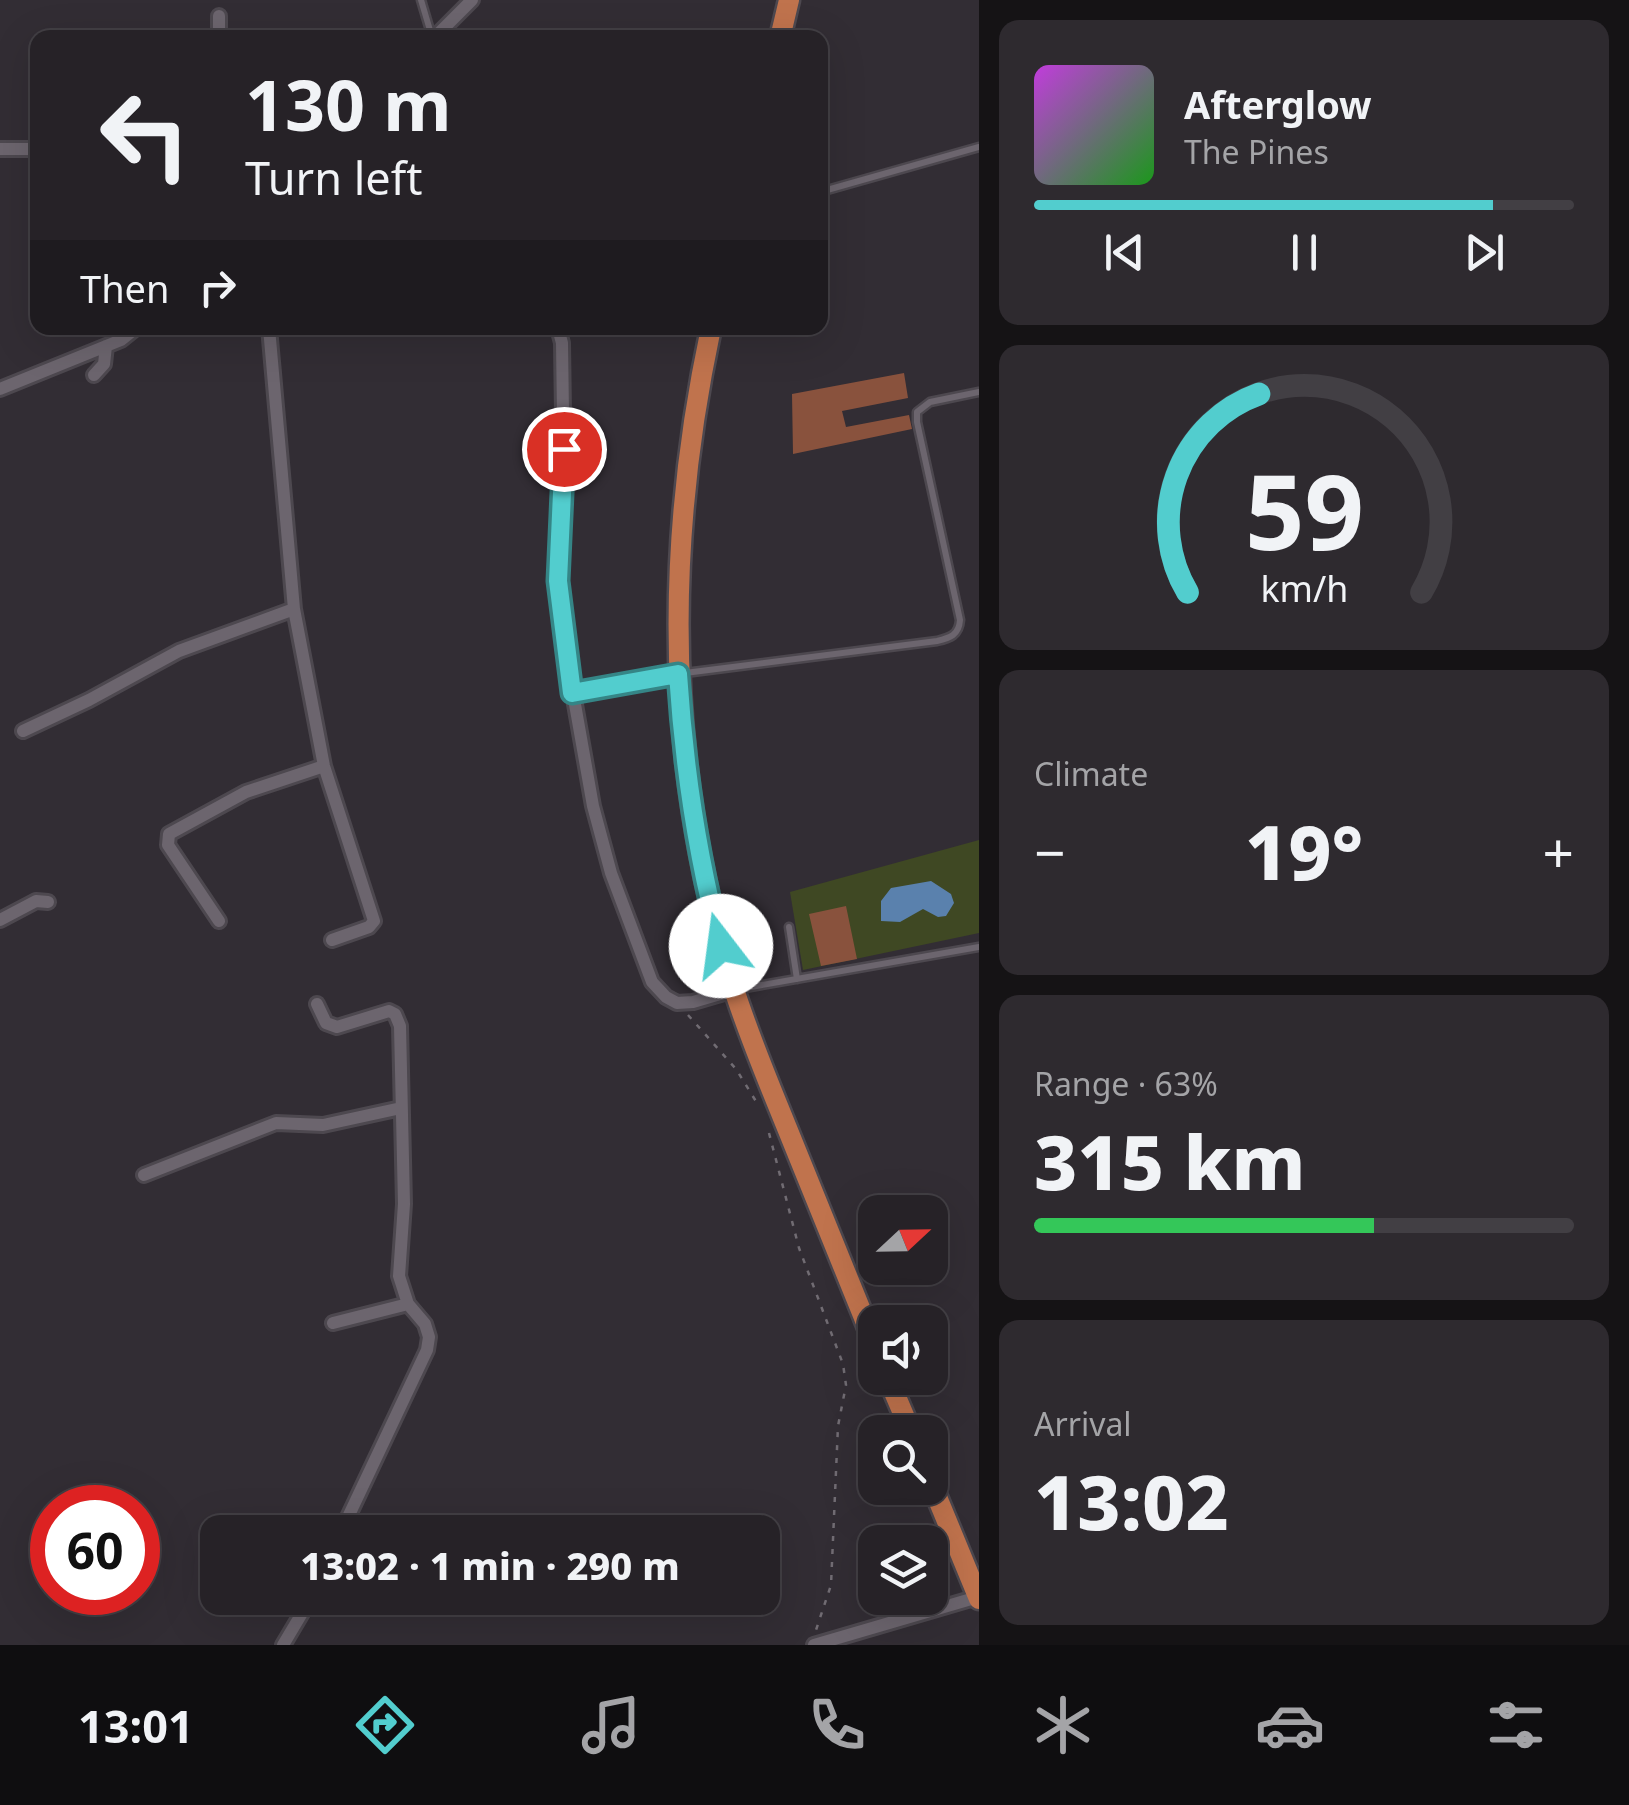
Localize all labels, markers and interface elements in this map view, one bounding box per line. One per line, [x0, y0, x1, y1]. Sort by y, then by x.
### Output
text: 130 m [245, 56, 452, 152]
icon: left [80, 70, 210, 200]
text: Afterglow [1184, 78, 1372, 130]
text: The Pines [1184, 130, 1329, 173]
text: Turn left [245, 147, 422, 208]
icon: previous [1097, 225, 1152, 280]
icon: pause [1277, 225, 1332, 280]
icon: next [1457, 225, 1512, 280]
icon: right [190, 260, 245, 315]
text: Then [80, 262, 170, 314]
pin [522, 407, 607, 492]
icon: arrive [537, 422, 592, 477]
text: 59 [1245, 439, 1363, 580]
text: km/h [1260, 564, 1348, 612]
text: Climate [1034, 752, 1148, 795]
text: 19° [1245, 800, 1363, 902]
text: − [1034, 814, 1065, 889]
text: + [1543, 814, 1574, 889]
position arrow [669, 894, 773, 998]
text: Range · 63% [1034, 1062, 1218, 1105]
text: 315 km [1034, 1110, 1305, 1212]
north arrow [858, 1195, 948, 1285]
map controls [858, 1195, 948, 1615]
button: sound [858, 1305, 948, 1395]
text: Arrival [1034, 1402, 1132, 1445]
button: search [858, 1415, 948, 1505]
text: 13:02 [1034, 1450, 1229, 1552]
speed limit sign: 60 [30, 1485, 160, 1615]
button: layers [858, 1525, 948, 1615]
text: 13:02 · 1 min · 290 m [300, 1539, 680, 1591]
icon: directions [350, 1690, 420, 1760]
icon: music [576, 1690, 646, 1760]
icon: phone [802, 1690, 872, 1760]
icon: climate [1028, 1690, 1098, 1760]
icon: car [1255, 1690, 1325, 1760]
icon: filters [1481, 1690, 1551, 1760]
text: 13:01 [78, 1695, 194, 1756]

